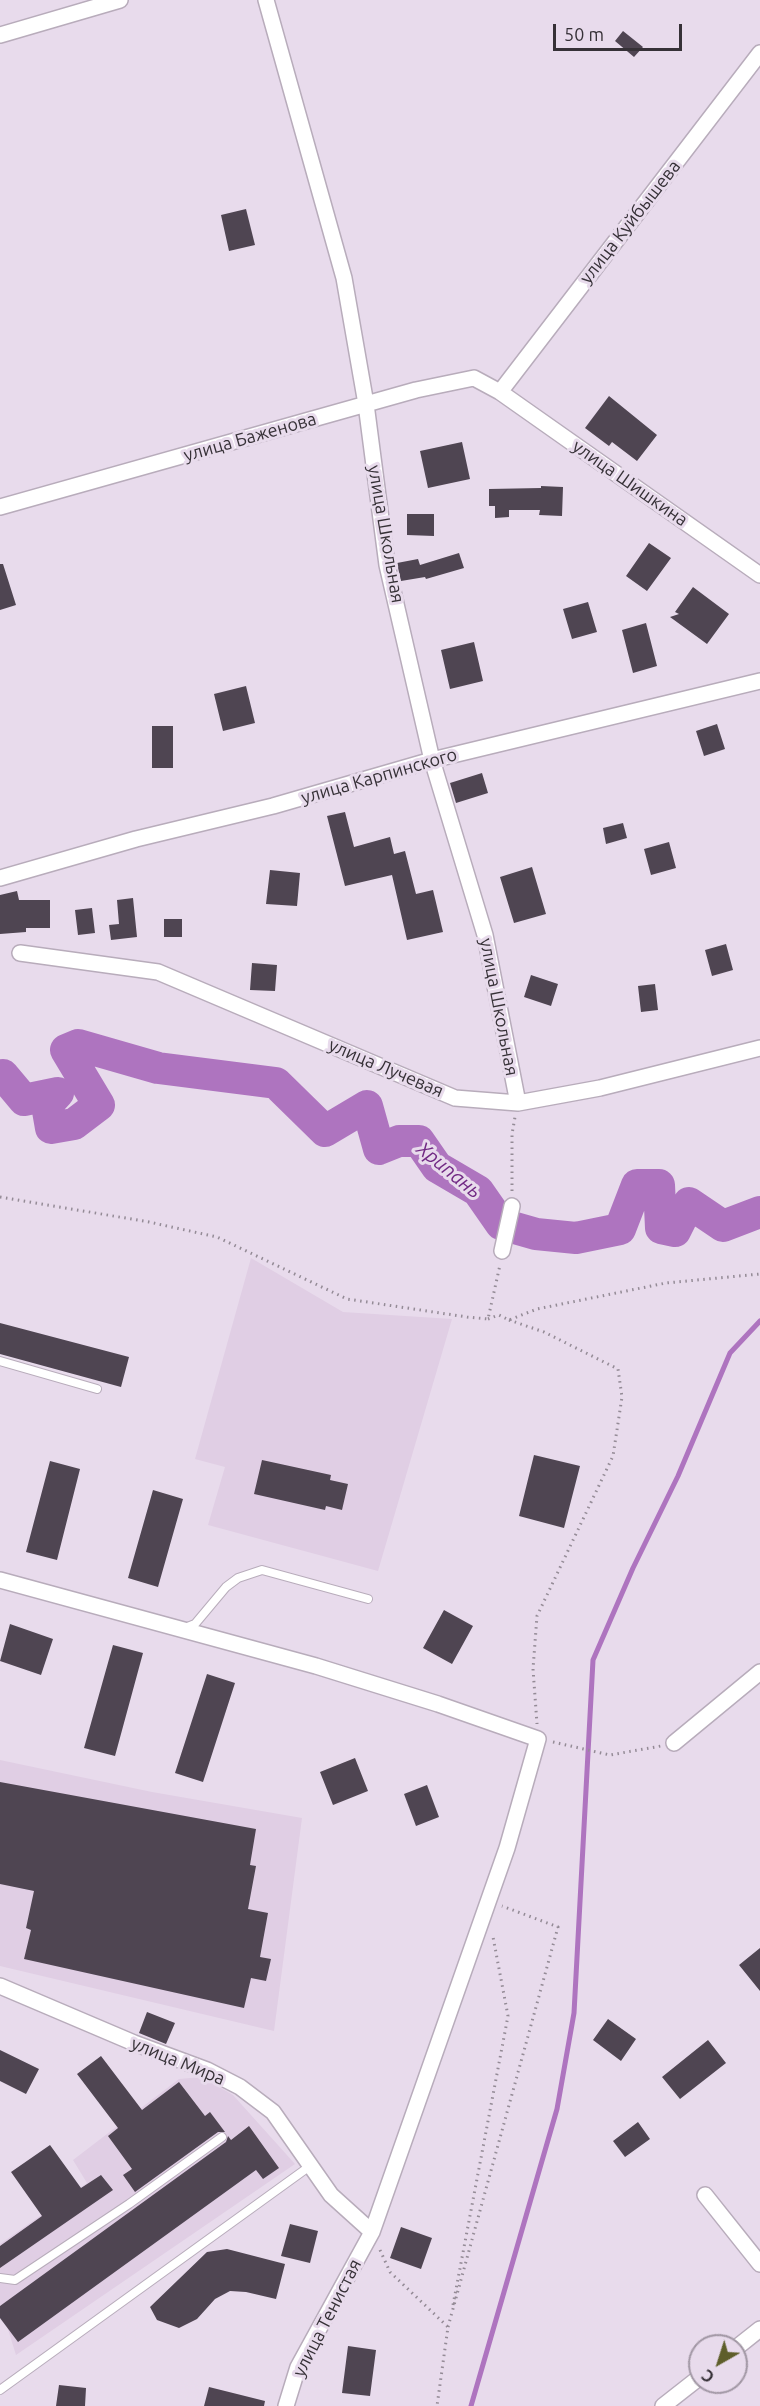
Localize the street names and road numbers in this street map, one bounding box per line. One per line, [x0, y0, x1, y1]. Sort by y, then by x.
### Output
street label: улица Куйбышева [575, 156, 685, 288]
street label: улица Баженова [181, 408, 319, 466]
street label: улица Шишкина [568, 435, 692, 531]
street label: улица Школьная [363, 463, 409, 605]
street label: улица Карпинского [299, 743, 459, 809]
street label: улица Школьная [475, 936, 523, 1078]
street label: улица Лучевая [325, 1034, 447, 1102]
street label: улица Мира [128, 2032, 228, 2090]
street label: улица Тенистая [288, 2256, 366, 2380]

